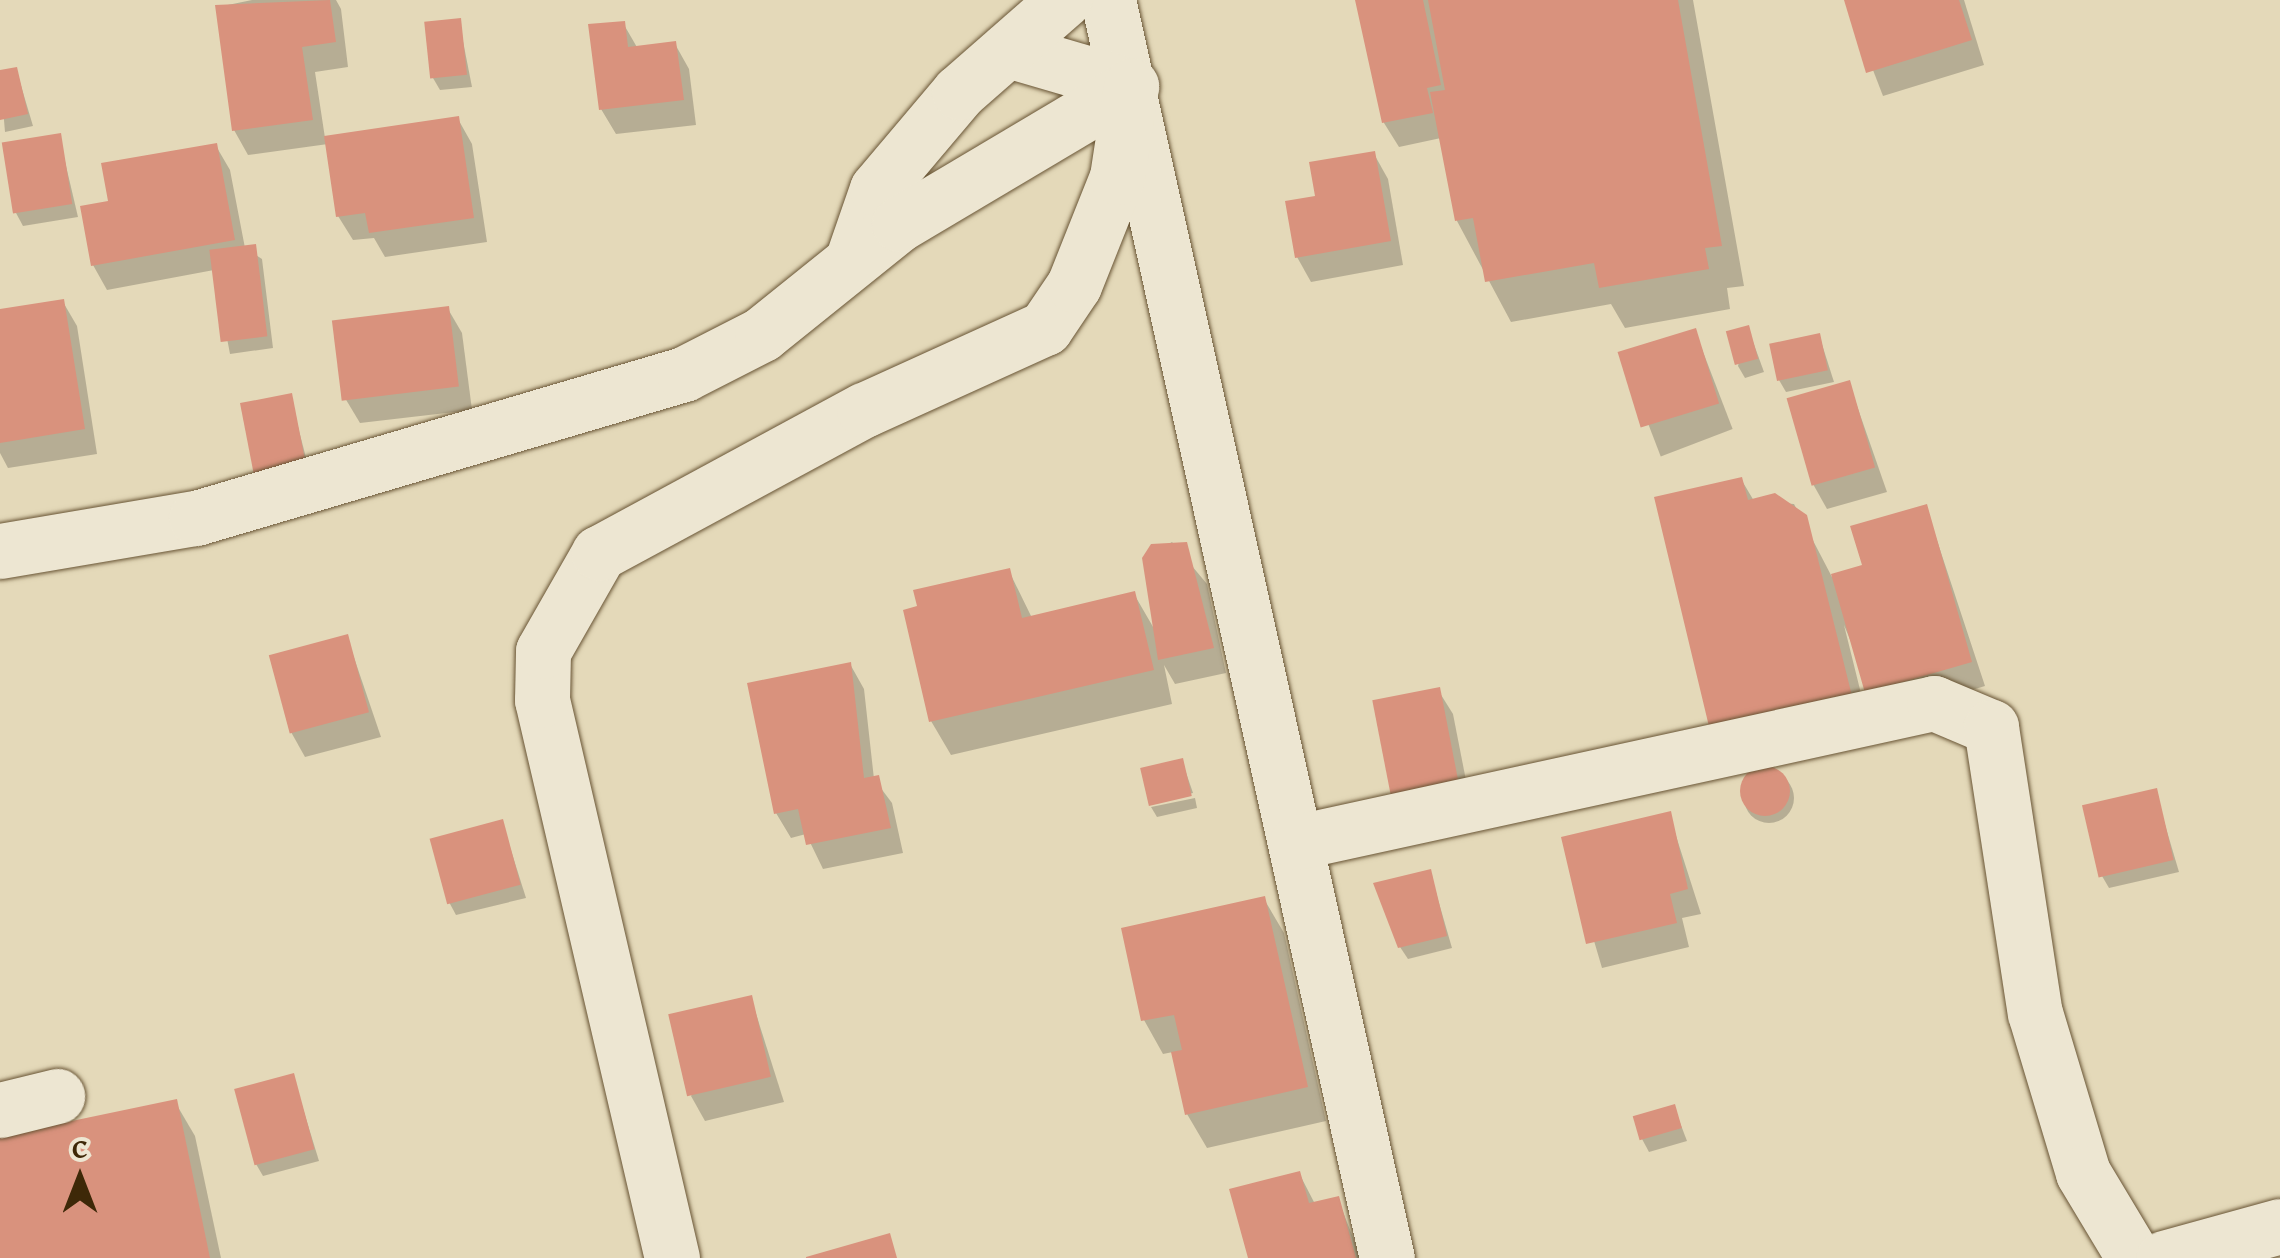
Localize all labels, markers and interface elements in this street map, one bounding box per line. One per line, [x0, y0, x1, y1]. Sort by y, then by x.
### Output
text: С [72, 1127, 88, 1168]
north arrow [30, 1128, 130, 1228]

